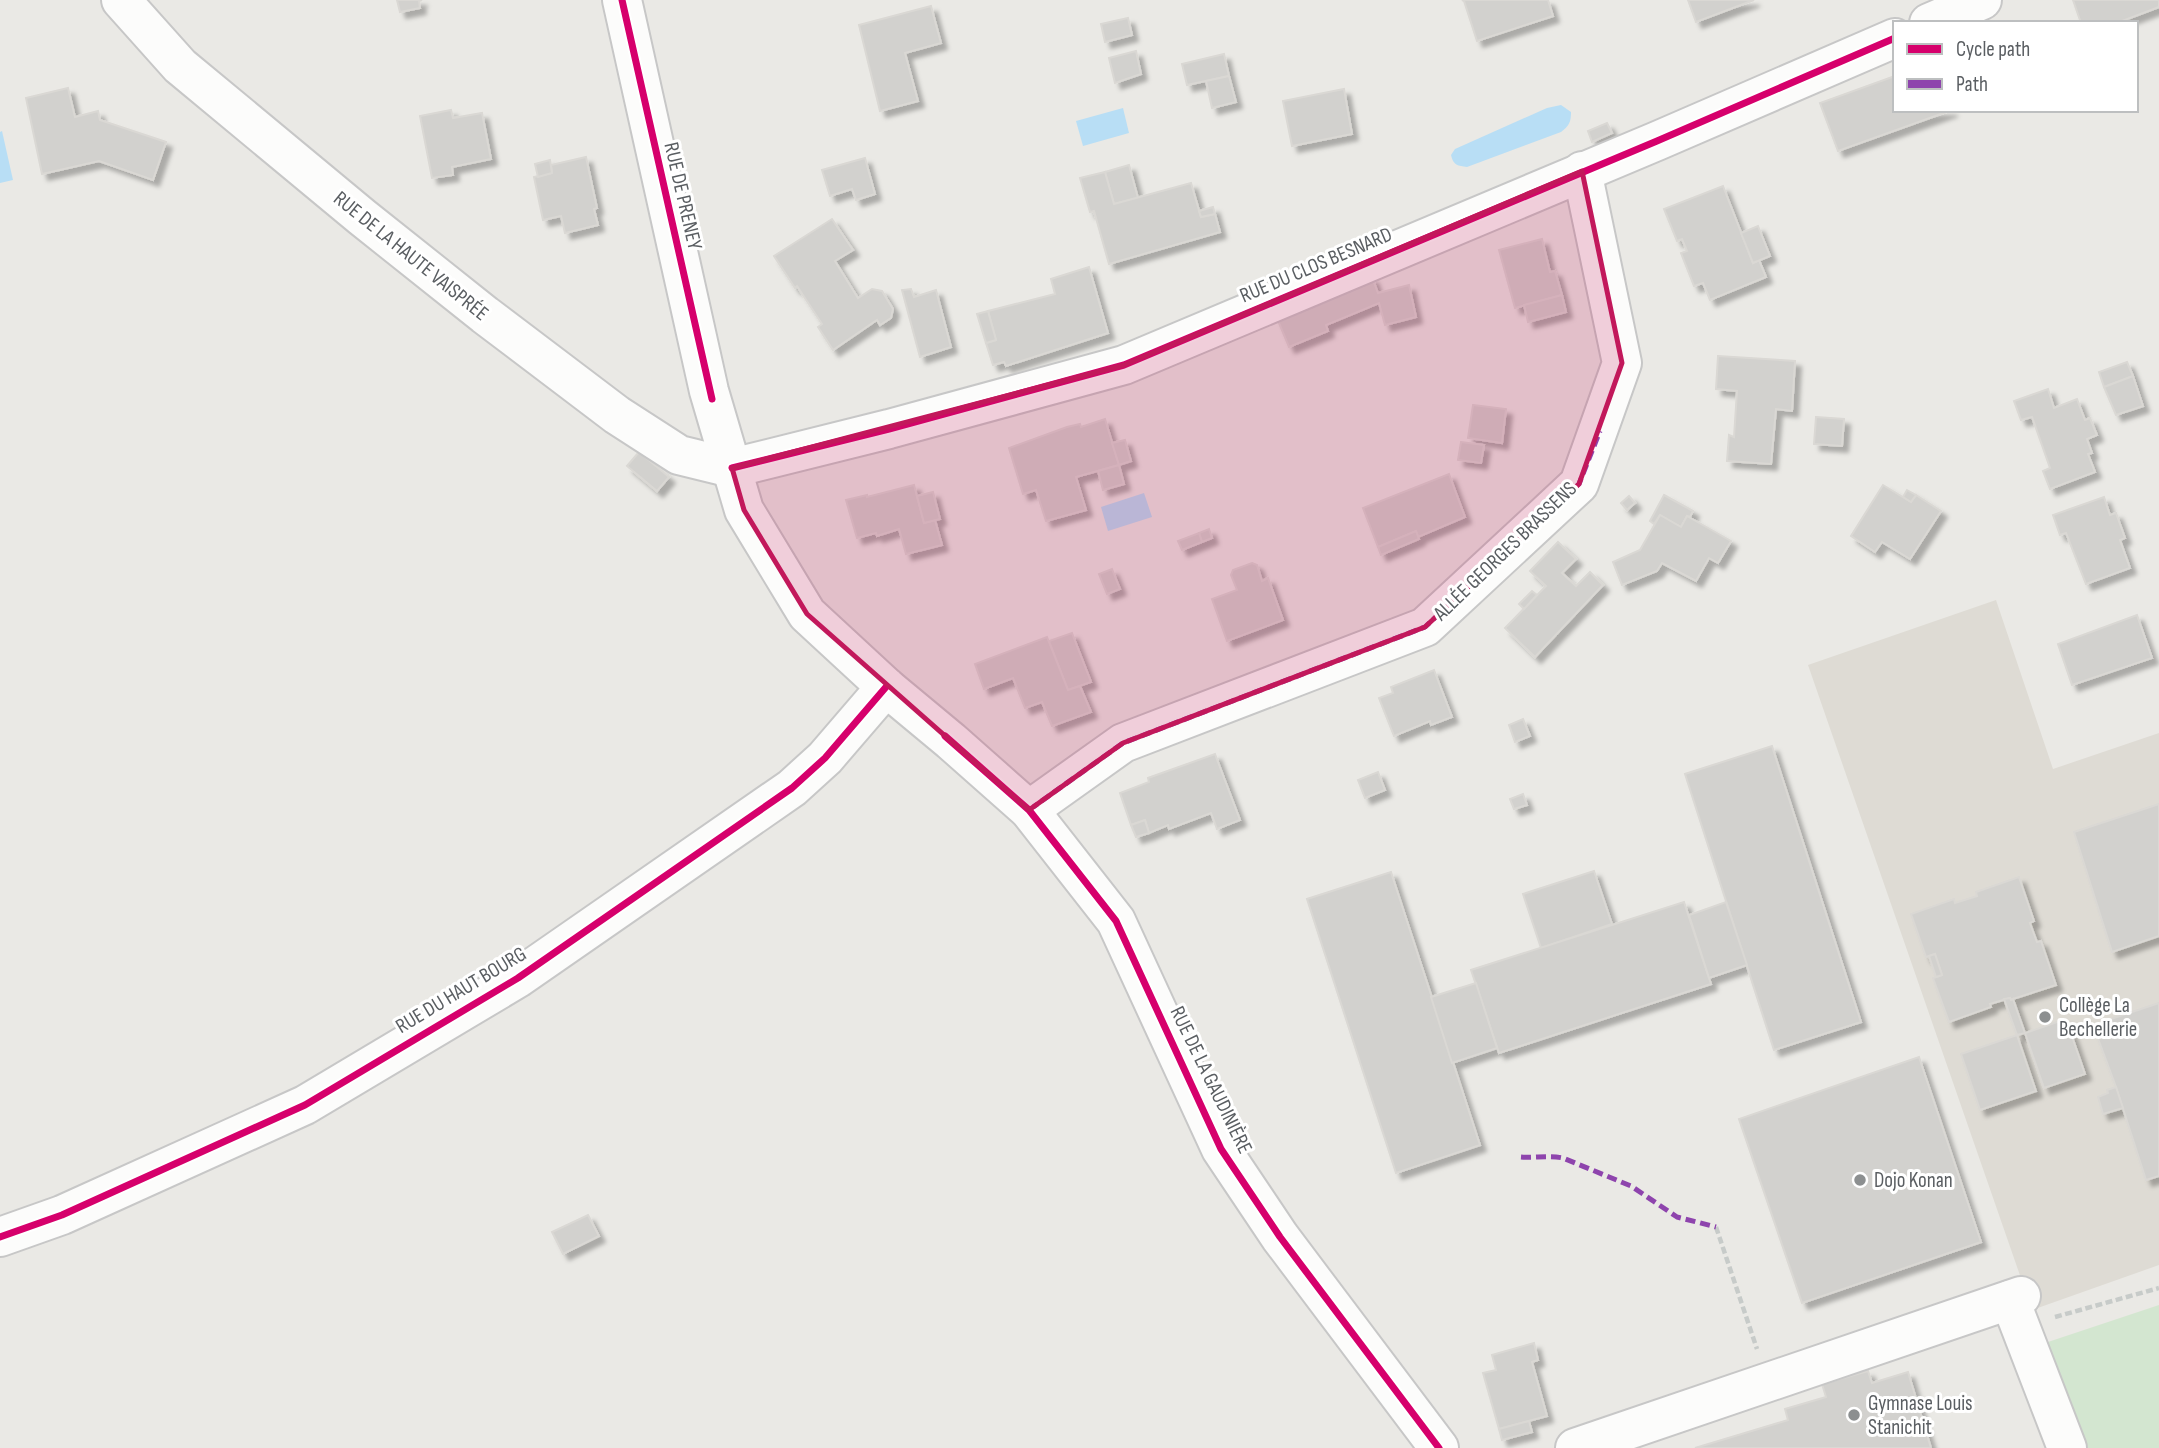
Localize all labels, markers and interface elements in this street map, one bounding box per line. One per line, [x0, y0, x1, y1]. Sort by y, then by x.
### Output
legend [1893, 21, 2138, 112]
text: Cycle path [1956, 37, 2030, 62]
text: Path [1956, 72, 1988, 97]
street label: RUE DE PRENEY [658, 140, 708, 252]
street label: RUE DE LA HAUTE VAISPRÉE [329, 186, 493, 326]
street label: RUE DU CLOS BESNARD [1236, 222, 1396, 308]
street label: ALLÉE GEORGES BRASSENS [1427, 476, 1582, 626]
street label: RUE DU HAUT BOURG [391, 941, 531, 1039]
place label: Collège La Bechellerie [2059, 993, 2137, 1042]
street label: RUE DE LA GAUDINIÈRE [1165, 1002, 1257, 1158]
marker: Collège La Bechellerie [2037, 1009, 2053, 1025]
place label: Dojo Konan [1874, 1168, 1953, 1193]
marker: Dojo Konan [1852, 1172, 1868, 1188]
place label: Gymnase Louis Stanichit [1868, 1391, 1973, 1440]
marker: Gymnase Louis Stanichit [1846, 1407, 1862, 1423]

